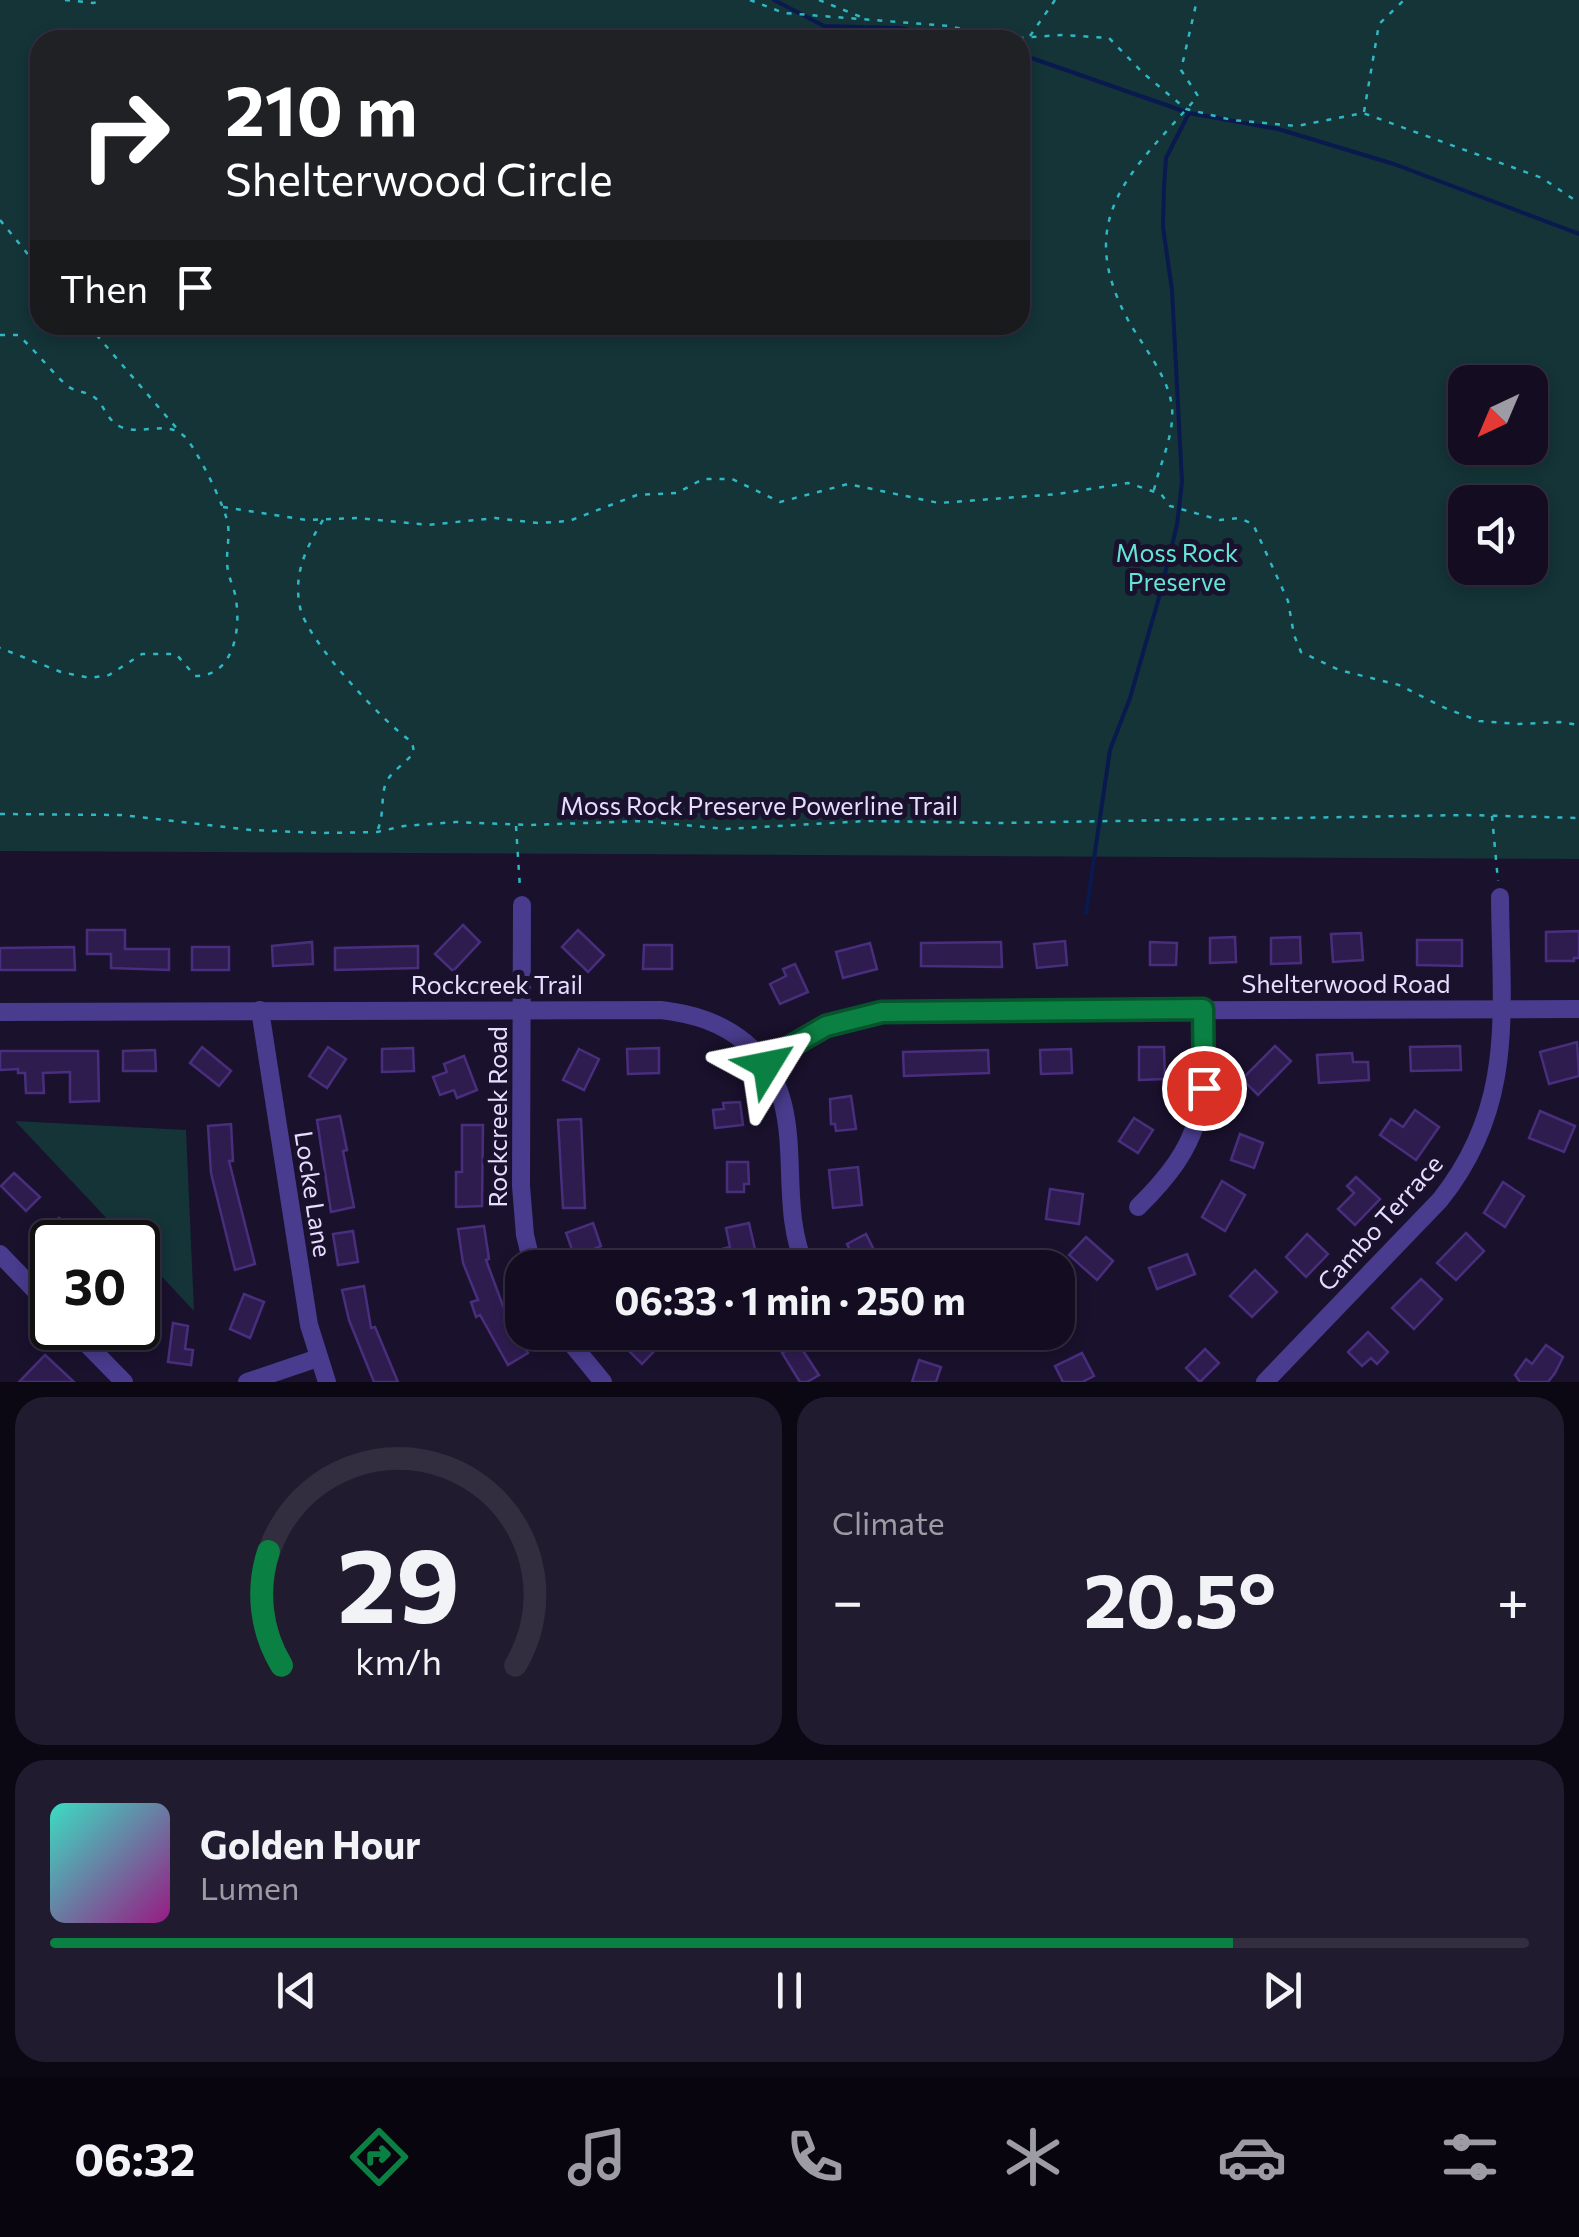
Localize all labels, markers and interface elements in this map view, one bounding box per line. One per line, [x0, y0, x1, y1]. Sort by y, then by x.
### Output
text: 210 m [225, 65, 417, 150]
icon: right [60, 70, 190, 200]
text: Shelterwood Circle [225, 150, 613, 205]
icon: arrive [168, 260, 223, 315]
text: Then [60, 264, 148, 311]
north arrow [1448, 365, 1548, 465]
map controls [1448, 365, 1548, 585]
button: sound [1448, 485, 1548, 585]
park label: Moss Rock Preserve [1116, 537, 1239, 596]
street label: Moss Rock Preserve Powerline Trail [560, 790, 958, 820]
street label: Shelterwood Road [1242, 968, 1450, 998]
street label: Rockcreek Trail [411, 969, 583, 999]
position arrow [715, 1013, 819, 1117]
street label: Rockcreek Road [482, 1026, 512, 1208]
pin [1162, 1046, 1247, 1131]
icon: arrive [1177, 1061, 1232, 1116]
street label: Locke Lane [289, 1129, 339, 1259]
street label: Cambo Terrace [1311, 1148, 1448, 1296]
speed limit sign: 30 [30, 1220, 160, 1350]
text: 06:33 · 1 min · 250 m [614, 1276, 966, 1323]
text: Climate [832, 1502, 945, 1542]
text: 29 [337, 1517, 460, 1644]
text: 20.5° [1084, 1552, 1276, 1643]
text: − [832, 1565, 863, 1632]
text: + [1497, 1565, 1529, 1632]
text: km/h [355, 1639, 442, 1682]
text: Golden Hour [200, 1820, 421, 1867]
text: Lumen [200, 1867, 299, 1907]
icon: previous [269, 1963, 324, 2018]
icon: pause [762, 1963, 817, 2018]
icon: next [1255, 1963, 1310, 2018]
icon: directions [344, 2122, 414, 2192]
icon: music [562, 2122, 632, 2192]
icon: phone [780, 2122, 850, 2192]
icon: climate [998, 2122, 1068, 2192]
icon: car [1217, 2122, 1287, 2192]
icon: filters [1435, 2122, 1505, 2192]
text: 06:32 [74, 2130, 195, 2185]

